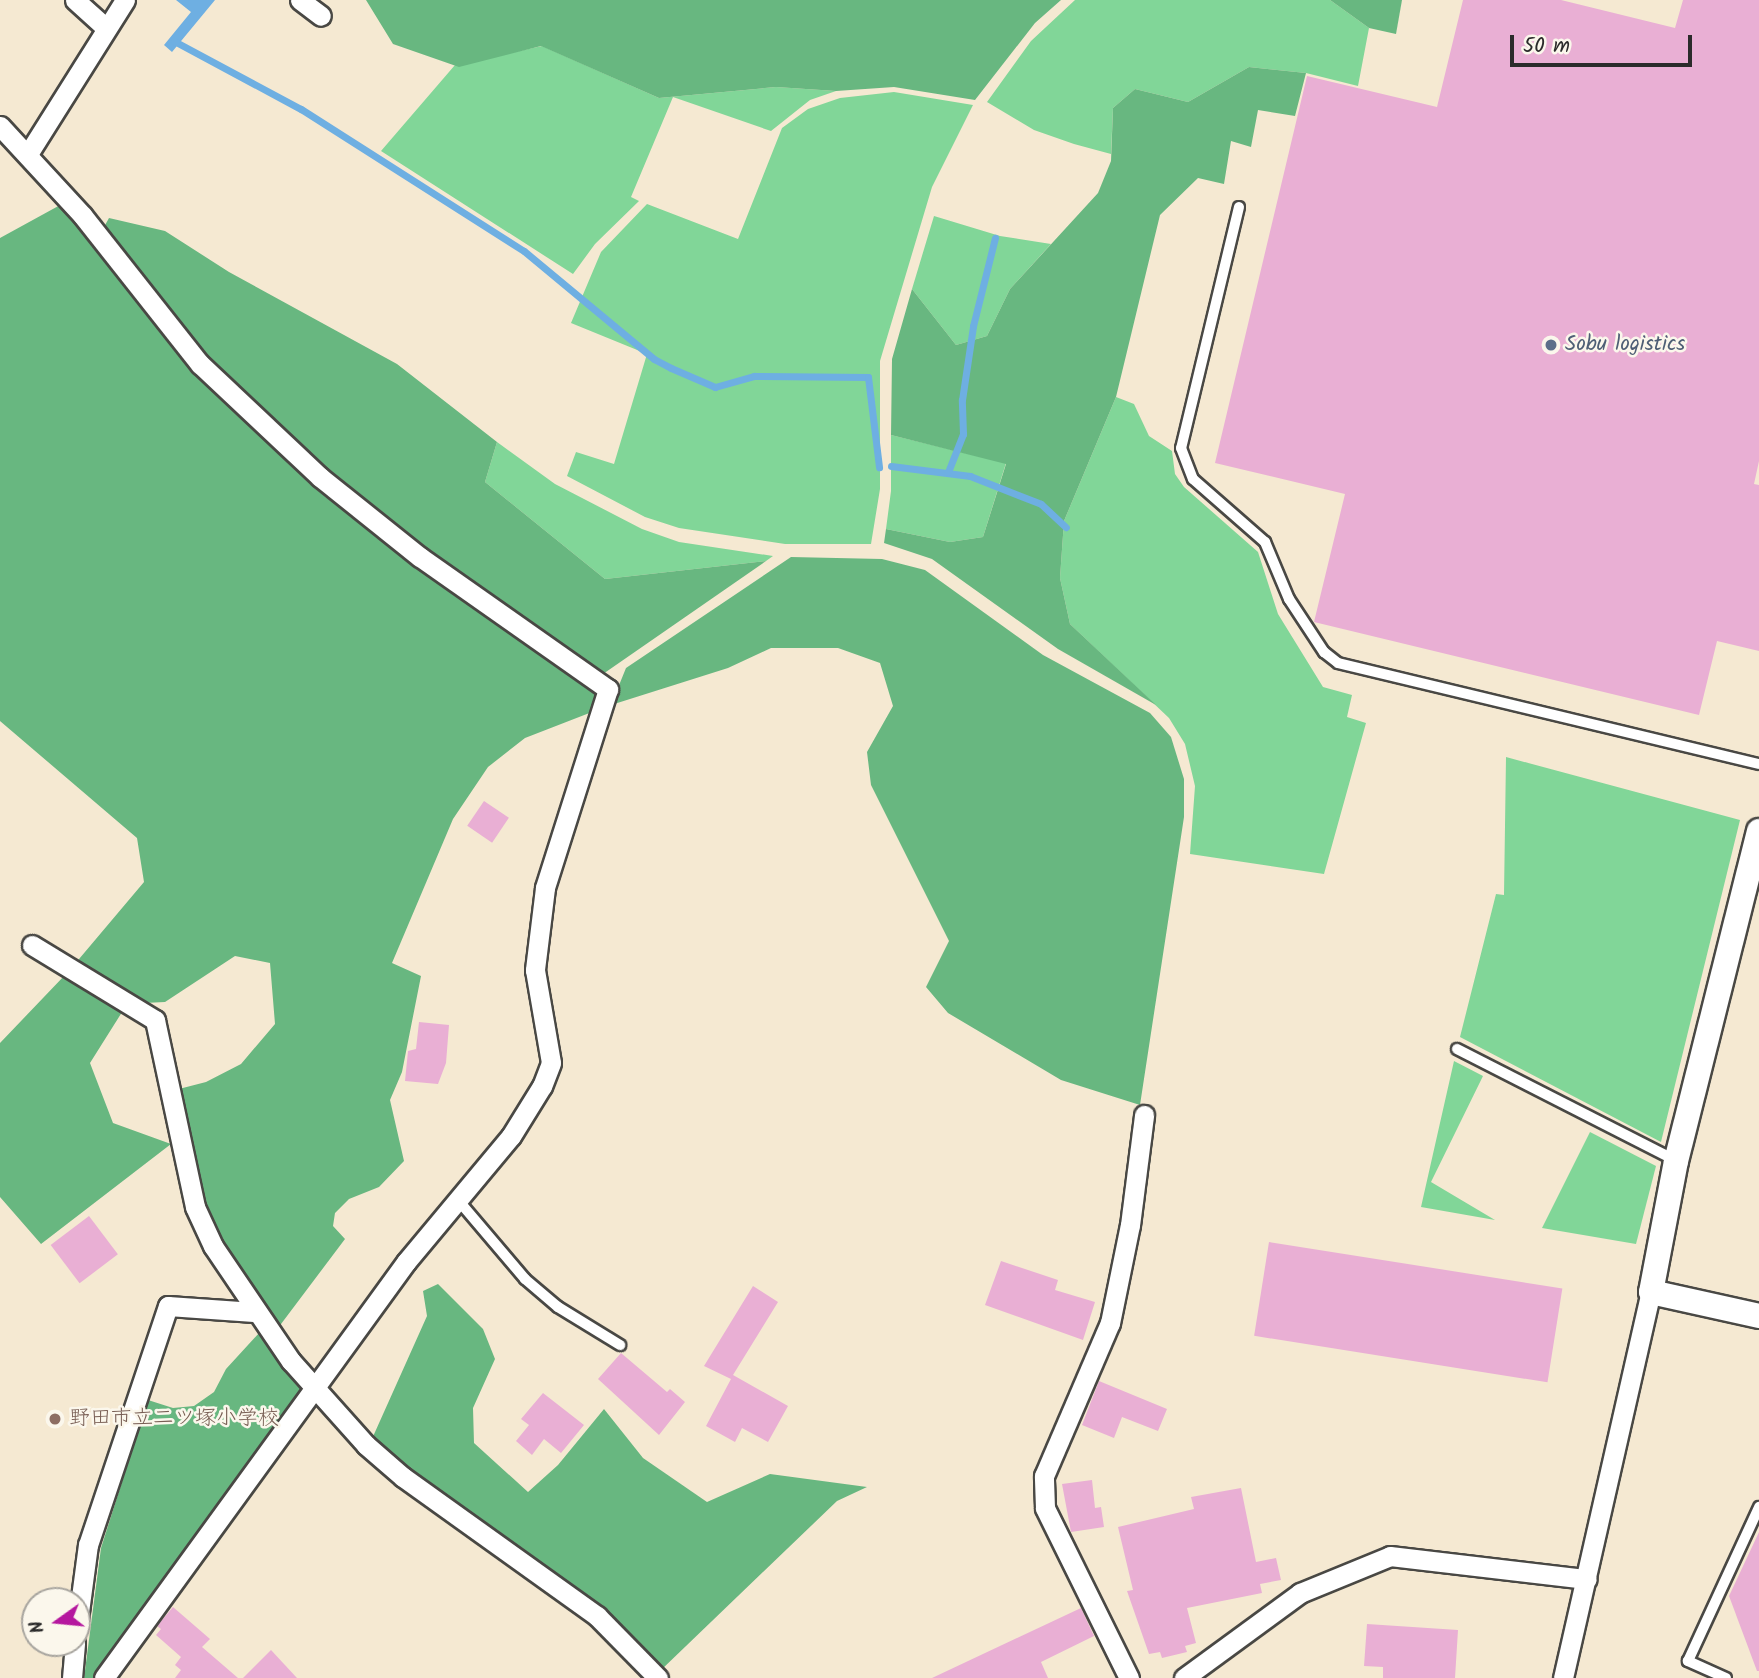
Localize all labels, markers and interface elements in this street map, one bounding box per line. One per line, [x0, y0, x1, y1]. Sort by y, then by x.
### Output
scale bar [1514, 21, 1696, 65]
text: 50 m [1523, 30, 1570, 63]
place label: Sobu logistics [1565, 332, 1685, 358]
marker: Sobu logistics [1543, 337, 1559, 353]
place label: 野田市立二ツ塚小学校 [69, 1406, 279, 1432]
marker: 野田市立二ツ塚小学校 [47, 1411, 63, 1427]
north arrow [21, 1587, 91, 1657]
text: N [22, 1617, 54, 1637]

